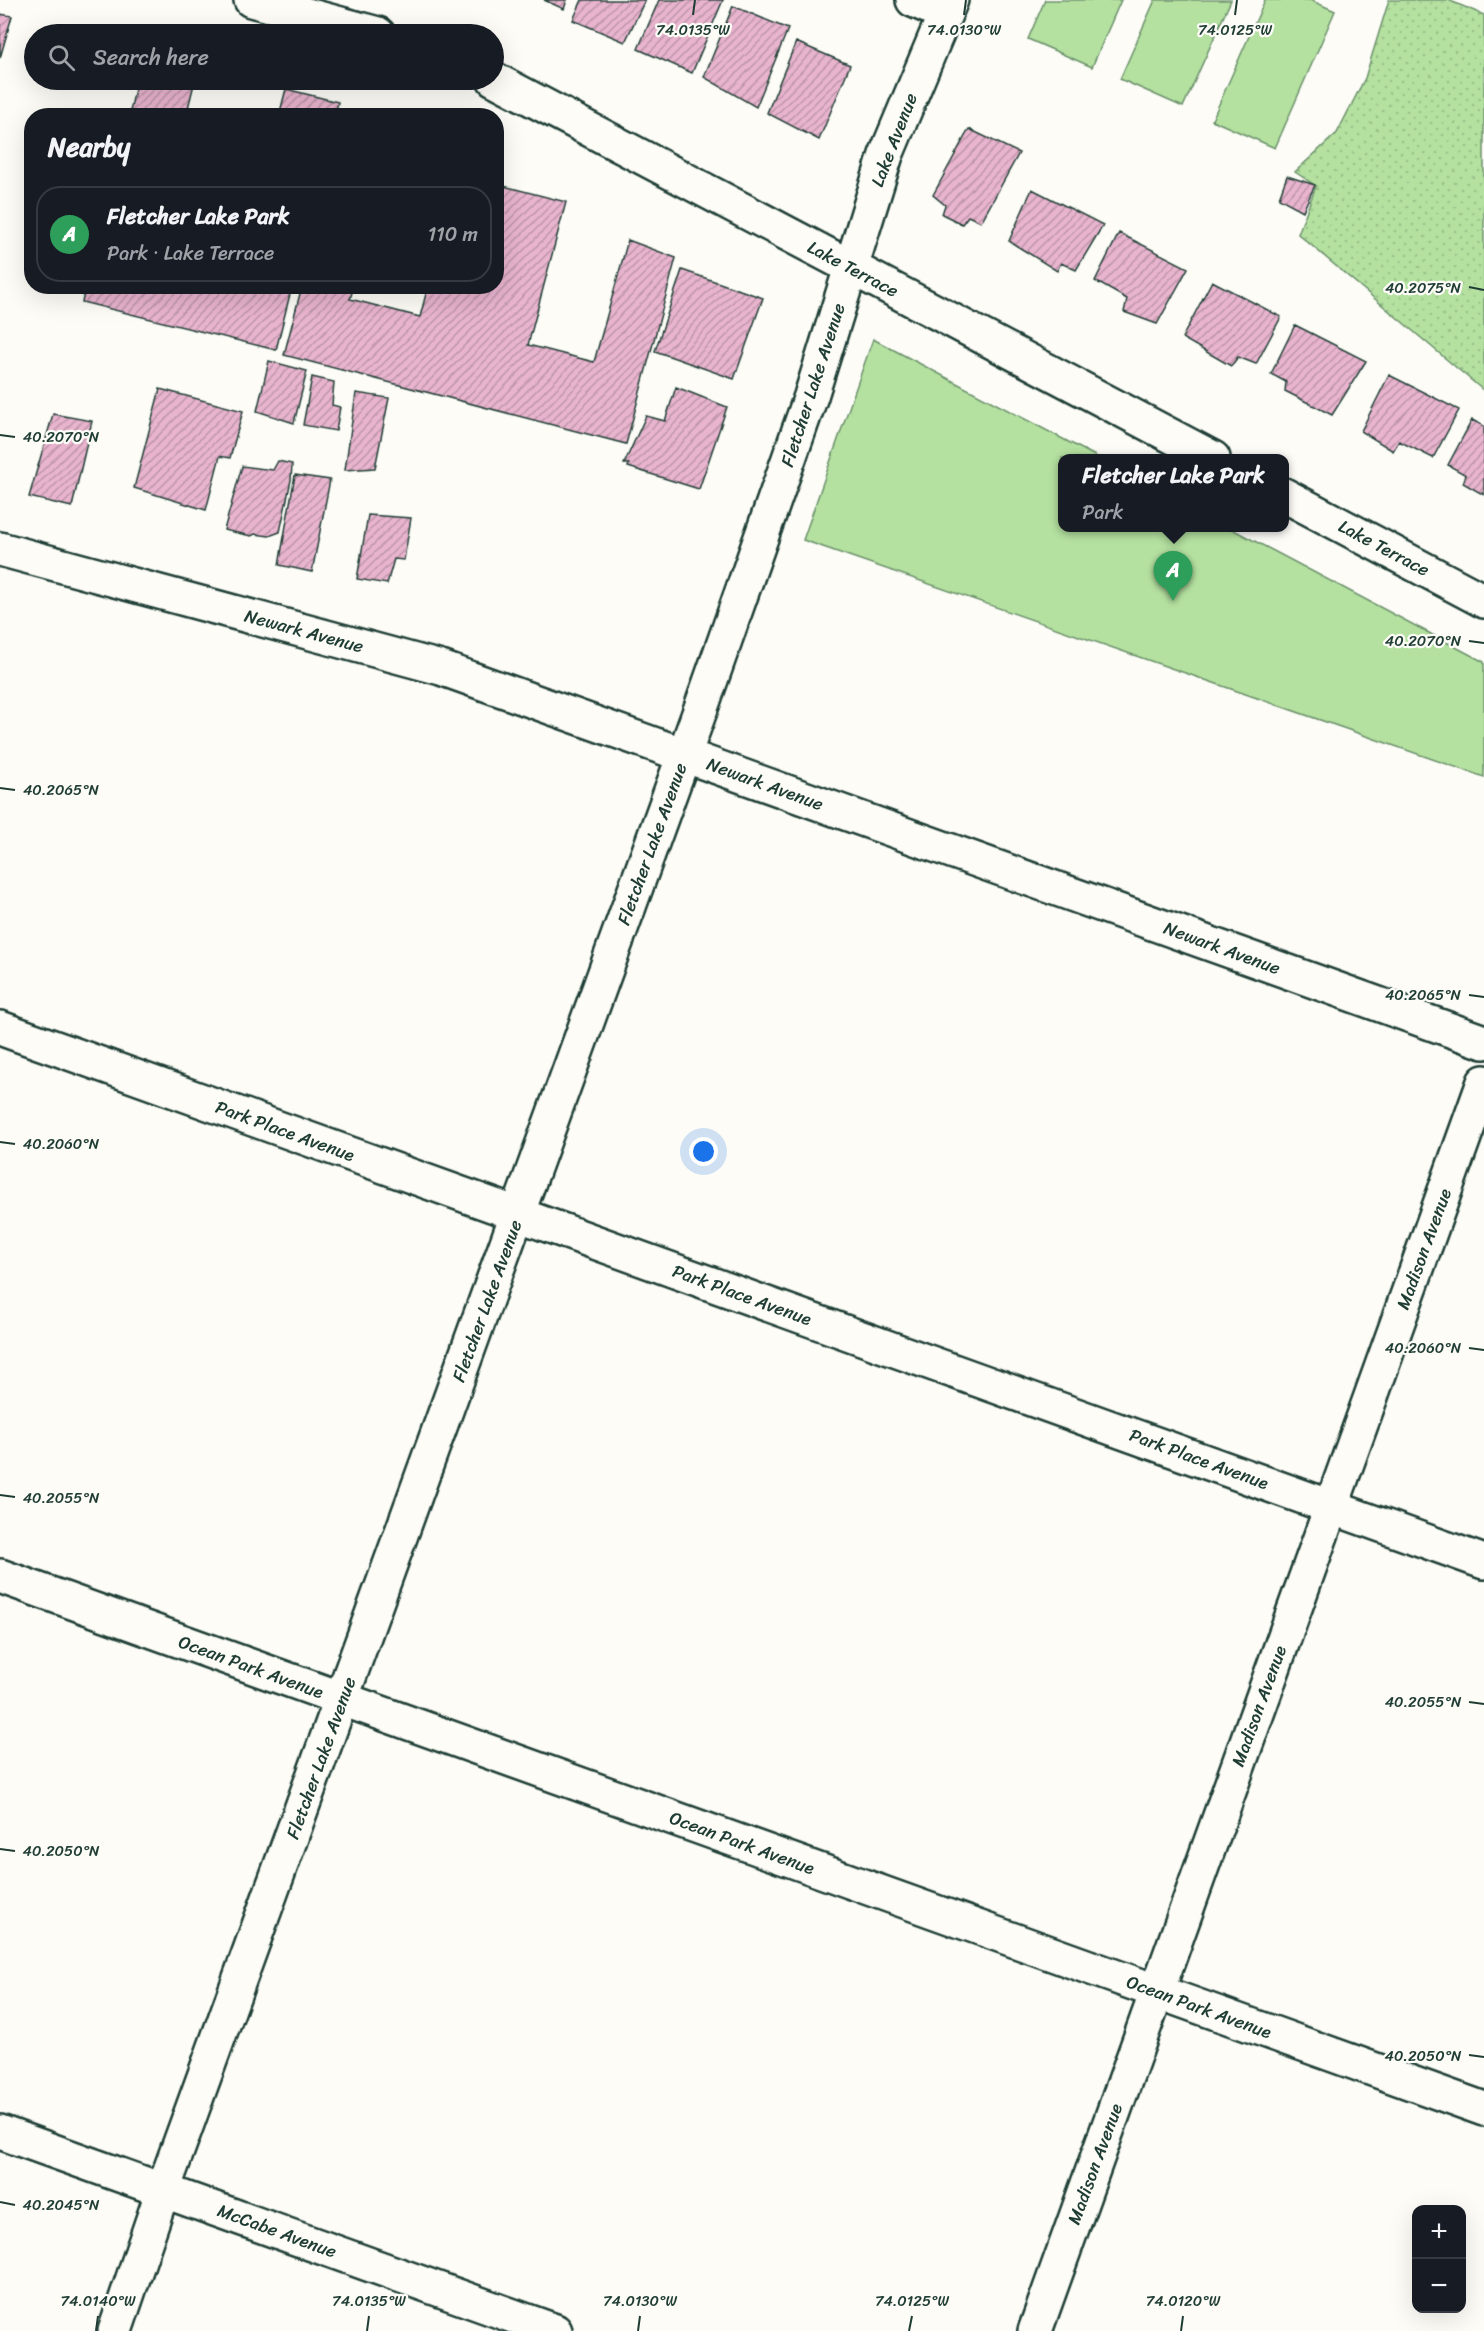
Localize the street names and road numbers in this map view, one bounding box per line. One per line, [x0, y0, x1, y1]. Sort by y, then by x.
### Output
street label: Lake Avenue [861, 88, 927, 192]
street label: Lake Terrace [802, 232, 904, 306]
street label: Fletcher Lake Avenue [771, 299, 855, 471]
street label: Lake Terrace [1333, 511, 1435, 585]
street label: Newark Avenue [241, 600, 367, 662]
street label: Newark Avenue [702, 748, 828, 820]
street label: Fletcher Lake Avenue [608, 758, 696, 930]
street label: Newark Avenue [1159, 912, 1285, 984]
street label: Park Place Avenue [211, 1091, 359, 1171]
street label: Madison Avenue [1387, 1183, 1461, 1314]
street label: Fletcher Lake Avenue [443, 1215, 531, 1387]
street label: Park Place Avenue [668, 1255, 816, 1335]
street label: Park Place Avenue [1125, 1419, 1273, 1499]
street label: Ocean Park Avenue [174, 1626, 328, 1708]
street label: Madison Avenue [1222, 1640, 1296, 1771]
street label: Fletcher Lake Avenue [277, 1672, 365, 1844]
street label: Ocean Park Avenue [665, 1802, 819, 1884]
street label: Ocean Park Avenue [1122, 1966, 1276, 2048]
street label: Madison Avenue [1058, 2098, 1132, 2229]
street label: McCabe Avenue [213, 2195, 341, 2267]

